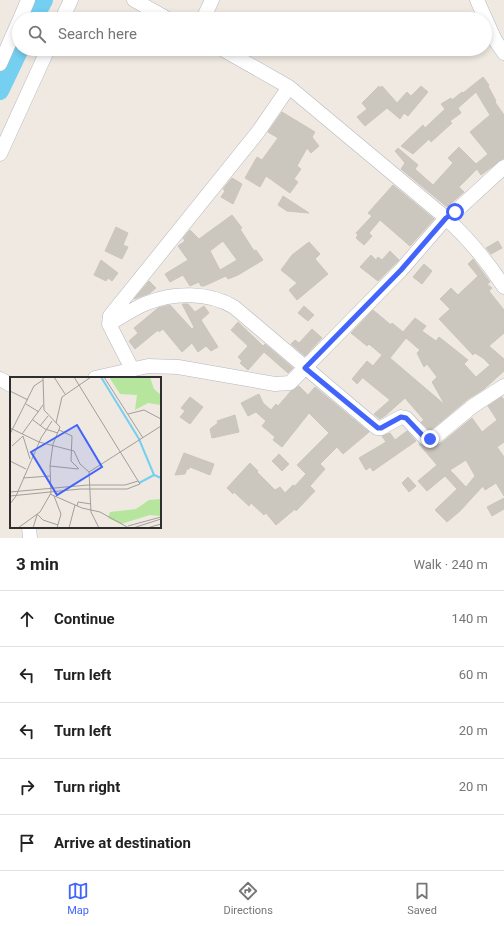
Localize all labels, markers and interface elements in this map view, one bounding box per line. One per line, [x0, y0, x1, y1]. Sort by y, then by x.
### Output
search box [12, 12, 492, 56]
icon: search [26, 23, 48, 45]
text: Search here [58, 25, 137, 43]
route start [446, 203, 464, 221]
inset map [10, 377, 161, 528]
route end [421, 430, 439, 448]
text: 3 min [16, 554, 59, 574]
text: Walk · 240 m [413, 557, 488, 572]
icon: ahead [16, 608, 38, 630]
text: Continue [54, 610, 115, 628]
text: 140 m [451, 611, 488, 626]
icon: left [16, 664, 38, 686]
text: Turn left [54, 666, 111, 684]
text: 60 m [459, 667, 488, 682]
icon: left [16, 720, 38, 742]
text: Turn left [54, 722, 111, 740]
text: 20 m [459, 723, 488, 738]
icon: right [16, 776, 38, 798]
text: Turn right [54, 778, 120, 796]
text: 20 m [459, 779, 488, 794]
icon: arrive [16, 832, 38, 854]
text: Arrive at destination [54, 834, 191, 852]
tab: Map [67, 880, 89, 917]
tab: Directions [223, 880, 273, 917]
tab: Saved [407, 880, 437, 917]

